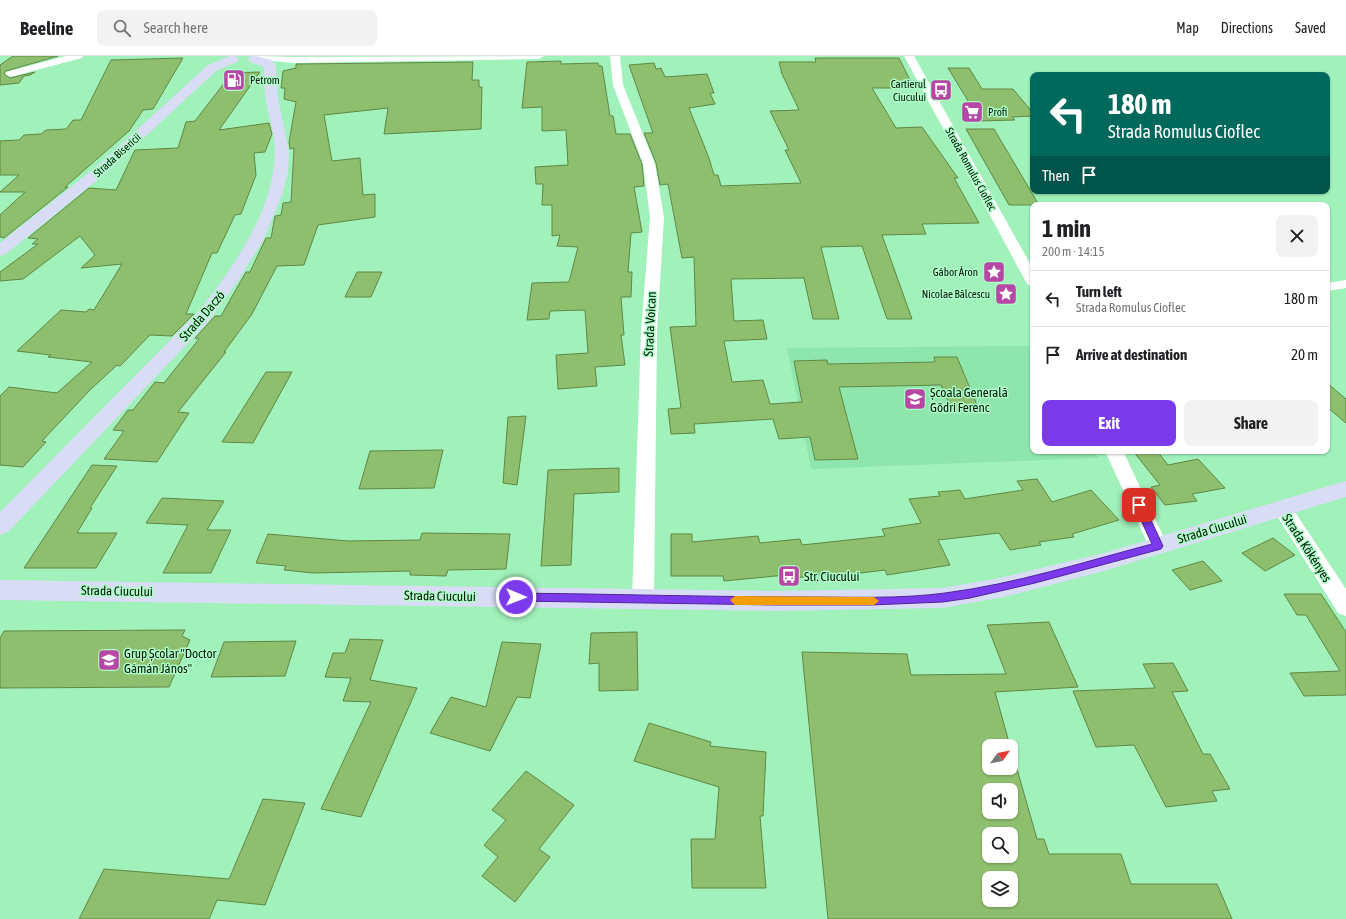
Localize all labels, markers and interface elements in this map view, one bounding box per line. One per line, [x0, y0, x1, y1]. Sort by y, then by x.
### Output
search box [97, 10, 377, 46]
text: Beeline [20, 17, 73, 39]
icon: search [111, 17, 133, 39]
text: Search here [143, 19, 208, 36]
text: Map [1176, 20, 1199, 36]
text: Directions [1221, 20, 1273, 36]
text: Saved [1295, 20, 1326, 36]
fuel station icon: Petrom [221, 67, 247, 93]
place label: Petrom [250, 74, 280, 86]
bus stop icon: Cartierul Ciucului [928, 77, 954, 103]
place label: Cartierul Ciucului [891, 78, 926, 103]
icon: left [1042, 88, 1094, 140]
text: 180 m [1108, 88, 1171, 120]
supermarket icon: Profi [959, 99, 985, 125]
place label: Profi [988, 106, 1007, 118]
text: Strada Romulus Cioflec [1108, 121, 1260, 142]
street label: Strada Romulus Cioflec [943, 126, 999, 213]
street label: Strada Bisericii [91, 131, 143, 179]
icon: arrive [1078, 164, 1100, 186]
text: Then [1042, 167, 1070, 184]
text: 1 min [1042, 215, 1091, 242]
button: close [1276, 215, 1318, 257]
text: 200 m · 14:15 [1042, 244, 1105, 259]
place icon: Gábor Áron [981, 259, 1007, 285]
place label: Gábor Áron [933, 266, 978, 278]
place icon: Nicolae Bălcescu [993, 281, 1019, 307]
text: Turn left [1076, 283, 1122, 300]
street label: Strada Daczó [176, 288, 228, 344]
place label: Nicolae Bălcescu [922, 288, 990, 300]
icon: left [1042, 288, 1064, 310]
text: 180 m [1284, 290, 1318, 307]
street label: Strada Voican [641, 291, 659, 357]
text: Strada Romulus Cioflec [1076, 300, 1186, 315]
icon: arrive [1042, 344, 1064, 366]
text: Arrive at destination [1076, 346, 1187, 363]
text: 20 m [1291, 346, 1318, 363]
place label: Școala Generală Gödri Ferenc [930, 385, 1008, 415]
school or university icon: Școala Generală Gödri Ferenc [902, 386, 928, 412]
button: Exit [1042, 400, 1176, 446]
button: Share [1184, 400, 1318, 446]
pin [1122, 488, 1156, 522]
icon: arrive [1128, 494, 1150, 516]
street label: Strada Ciucului [1176, 511, 1249, 547]
street label: Strada Kökényes [1279, 511, 1335, 585]
bus stop icon: Str. Ciucului [776, 563, 802, 589]
place label: Str. Ciucului [804, 569, 860, 584]
position arrow [495, 576, 537, 618]
street label: Strada Ciucului [81, 583, 153, 599]
street label: Strada Ciucului [404, 588, 476, 604]
place label: Grup Școlar "Doctor Gámán János" [124, 646, 217, 676]
school or university icon: Grup Școlar "Doctor Gámán János" [96, 647, 122, 673]
north arrow [982, 739, 1018, 775]
map controls [982, 739, 1018, 907]
button: sound [982, 783, 1018, 819]
button: search [982, 827, 1018, 863]
button: layers [982, 871, 1018, 907]

